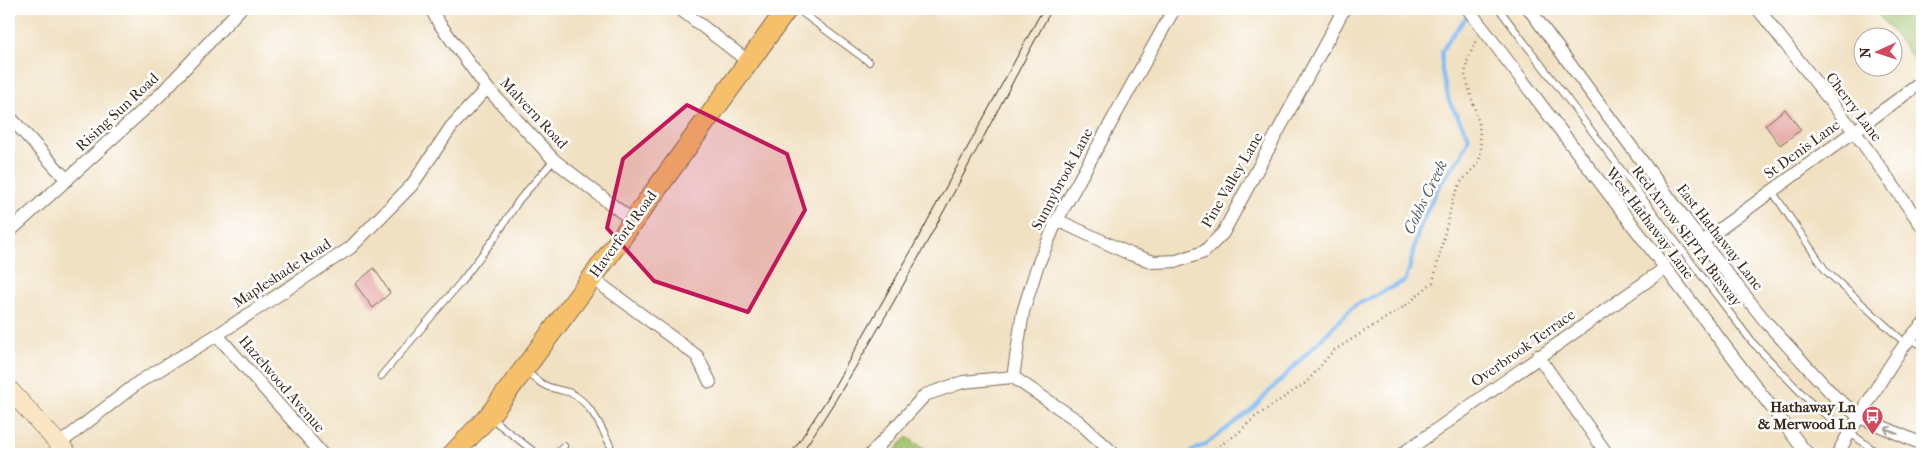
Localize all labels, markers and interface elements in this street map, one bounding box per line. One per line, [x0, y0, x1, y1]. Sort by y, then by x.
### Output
north arrow [1854, 28, 1904, 78]
text: N [1857, 47, 1874, 58]
street label: Rising Sun Road [72, 68, 163, 155]
street label: Cherry Lane [1822, 69, 1886, 146]
street label: Malvern Road [496, 74, 572, 153]
street label: St Denis Lane [1761, 115, 1844, 182]
street label: Sunnybrook Lane [1027, 124, 1097, 233]
street label: Pine Valley Lane [1197, 129, 1267, 231]
water label: Cobbs Creek [1399, 157, 1451, 237]
street label: Red Arrow SEPTA Busway [1628, 162, 1747, 311]
street label: West Hathaway Lane [1601, 163, 1698, 283]
street label: East Hathaway Lane [1673, 180, 1768, 294]
street label: Haverford Road [586, 186, 661, 281]
street label: Mapleshade Road [230, 234, 335, 311]
street label: Overbrook Terrace [1467, 305, 1579, 391]
street label: Hazelwood Avenue [235, 332, 329, 437]
place label: Hathaway Ln & Merwood Ln [1758, 398, 1856, 433]
bus stop icon: Hathaway Ln & Merwood Ln [1860, 404, 1884, 435]
one-way arrow [1884, 425, 1899, 435]

